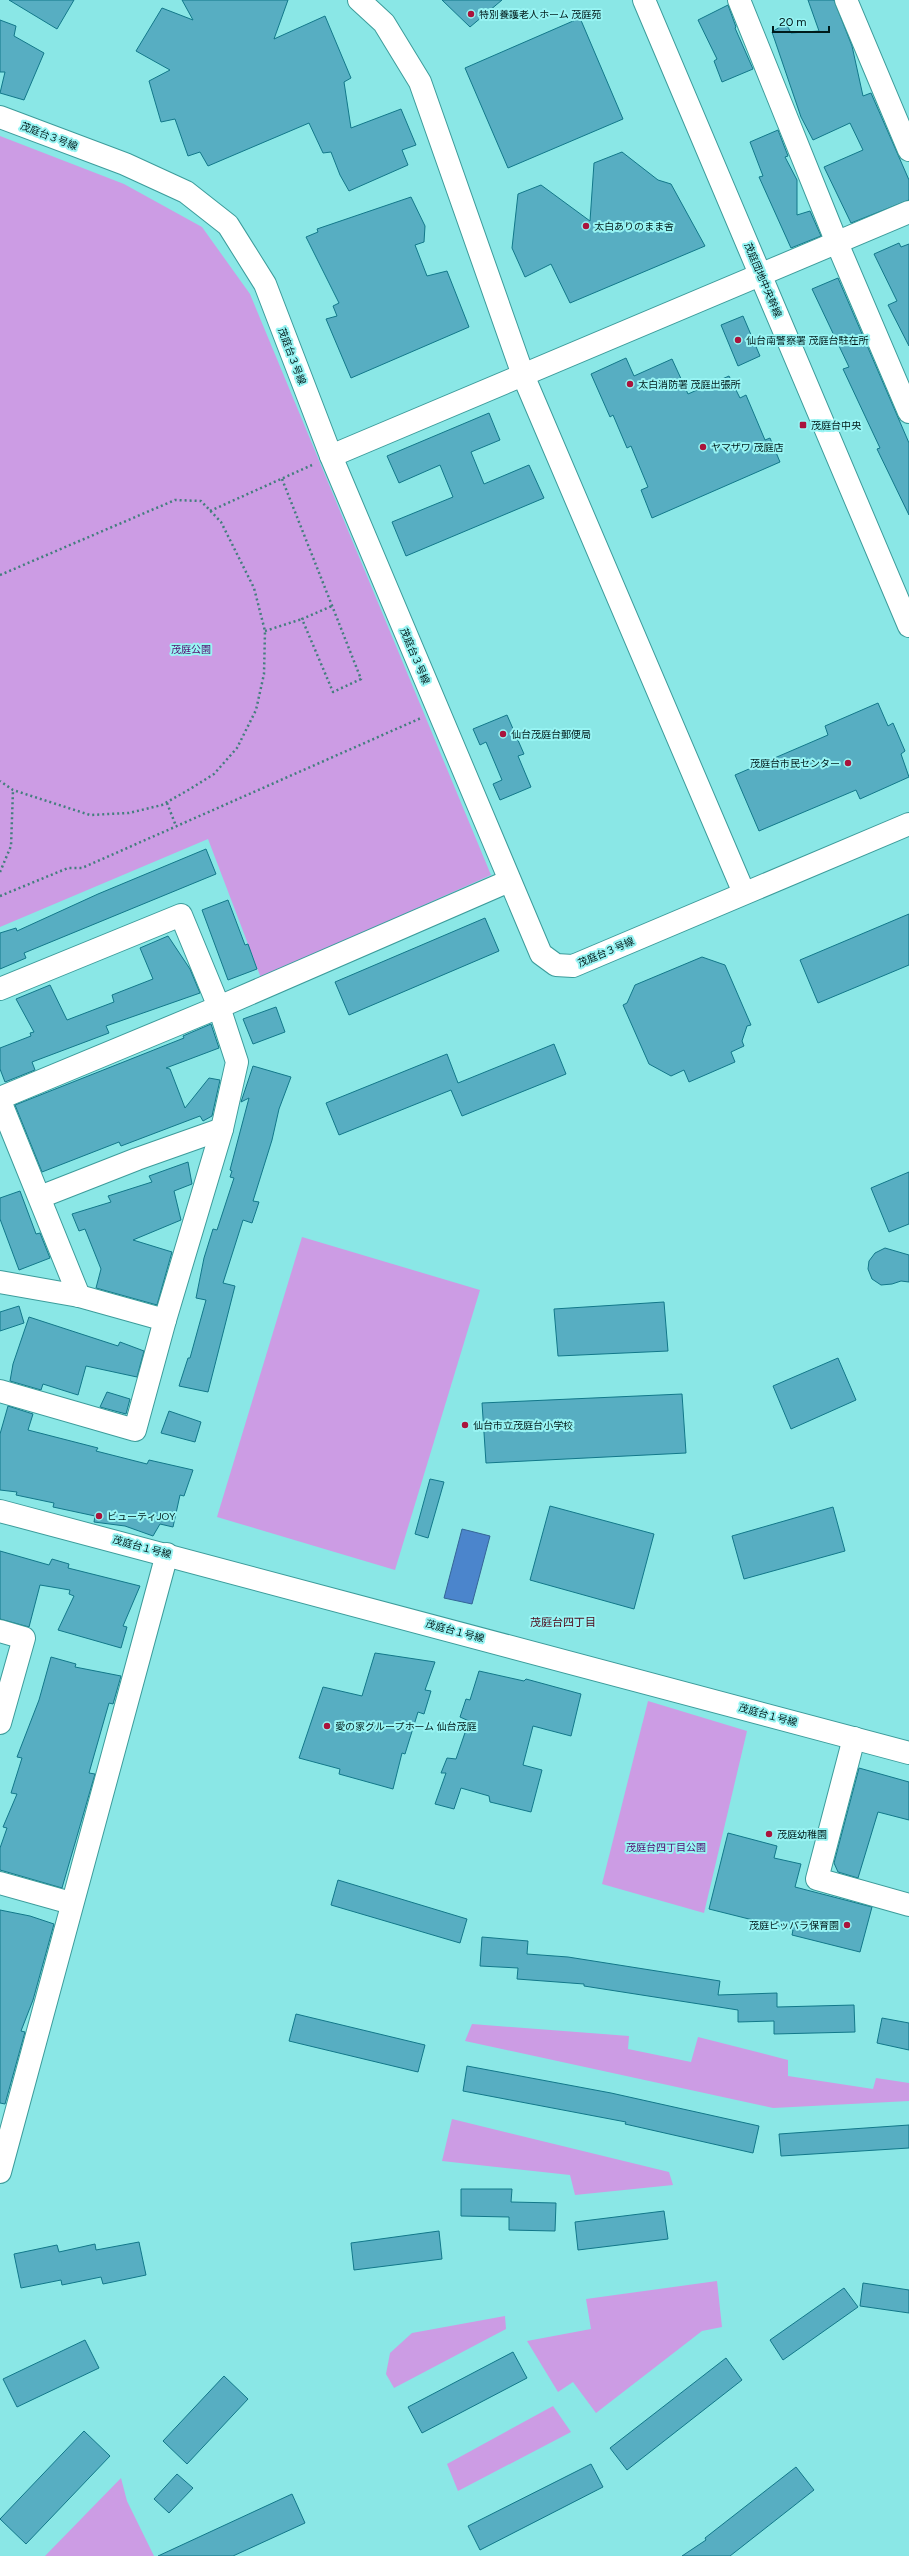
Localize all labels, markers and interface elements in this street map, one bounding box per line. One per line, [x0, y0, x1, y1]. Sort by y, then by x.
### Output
place label: 特別養護老人ホーム 茂庭苑 [479, 8, 601, 21]
scale bar [773, 8, 829, 34]
marker: 特別養護老人ホーム 茂庭苑 [466, 9, 476, 19]
text: 20 m [779, 15, 807, 29]
street label: 茂庭台３号線 [19, 119, 79, 153]
place label: 太白ありのまま舎 [594, 220, 674, 233]
marker: 太白ありのまま舎 [581, 221, 591, 231]
street label: 茂庭団地中央幹線 [741, 241, 785, 319]
street label: 茂庭台３号線 [275, 326, 309, 386]
place label: 仙台南警察署 茂庭台駐在所 [746, 334, 868, 347]
marker: 仙台南警察署 茂庭台駐在所 [733, 335, 743, 345]
place label: 太白消防署 茂庭出張所 [638, 378, 740, 391]
marker: 太白消防署 茂庭出張所 [625, 379, 635, 389]
place label: 茂庭台中央 [811, 419, 862, 432]
marker: 茂庭台中央 [798, 420, 808, 430]
place label: ヤマザワ 茂庭店 [711, 441, 783, 454]
marker: ヤマザワ 茂庭店 [698, 442, 708, 452]
street label: 茂庭台３号線 [397, 626, 433, 686]
park label: 茂庭公園 [171, 643, 211, 656]
place label: 仙台茂庭台郵便局 [511, 728, 591, 741]
marker: 仙台茂庭台郵便局 [498, 729, 508, 739]
place label: 茂庭台市民センター [750, 757, 840, 770]
marker: 茂庭台市民センター [843, 758, 853, 768]
street label: 茂庭台３号線 [576, 934, 636, 970]
place label: 仙台市立茂庭台小学校 [473, 1419, 573, 1432]
marker: 仙台市立茂庭台小学校 [460, 1420, 470, 1430]
place label: ビューティJOY [107, 1510, 175, 1523]
marker: ビューティJOY [94, 1511, 104, 1521]
street label: 茂庭台１号線 [111, 1533, 173, 1561]
district label: 茂庭台四丁目 [530, 1616, 596, 1629]
street label: 茂庭台１号線 [424, 1617, 486, 1645]
street label: 茂庭台１号線 [737, 1701, 799, 1729]
place label: 愛の家グループホーム 仙台茂庭 [335, 1720, 477, 1733]
marker: 愛の家グループホーム 仙台茂庭 [322, 1721, 332, 1731]
place label: 茂庭幼稚園 [777, 1828, 827, 1841]
marker: 茂庭幼稚園 [764, 1829, 774, 1839]
park label: 茂庭台四丁目公園 [626, 1841, 706, 1854]
place label: 茂庭ピッパラ保育園 [749, 1919, 839, 1932]
marker: 茂庭ピッパラ保育園 [842, 1920, 852, 1930]

